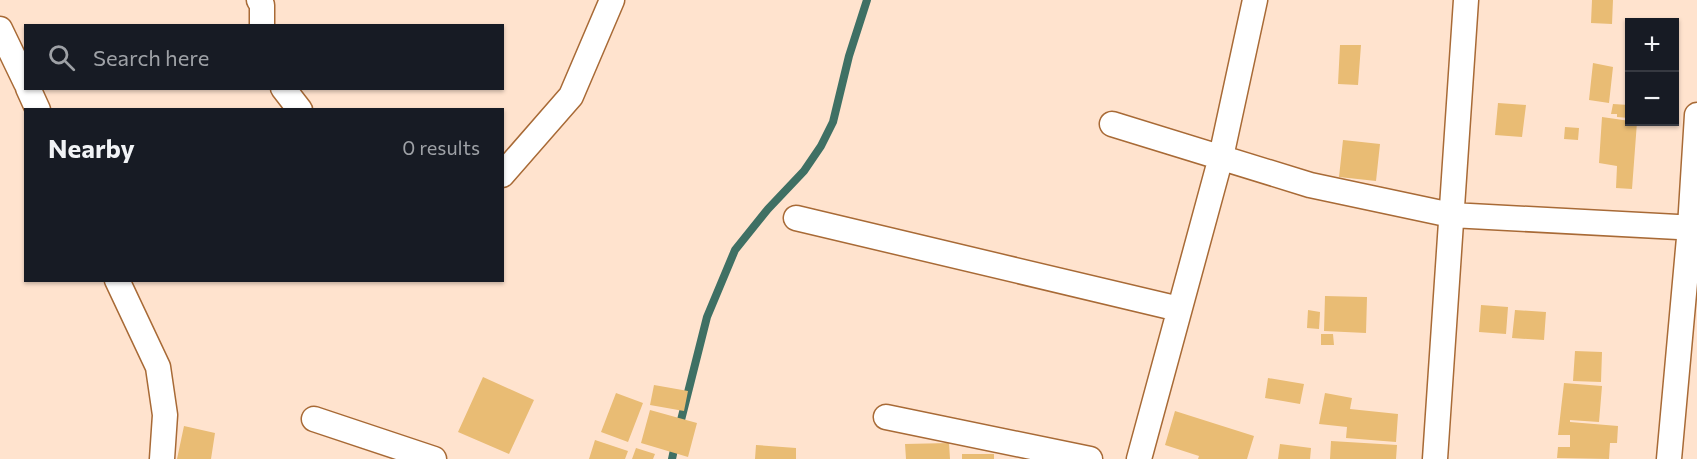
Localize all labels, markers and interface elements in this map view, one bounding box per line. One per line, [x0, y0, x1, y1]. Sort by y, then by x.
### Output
map controls [1625, 18, 1679, 126]
button: + [1625, 18, 1679, 72]
search box [24, 24, 504, 90]
icon: search [45, 41, 78, 74]
text: Search here [93, 44, 209, 71]
button: − [1625, 72, 1679, 126]
text: Nearby [48, 132, 135, 163]
text: 0 results [402, 135, 480, 159]

